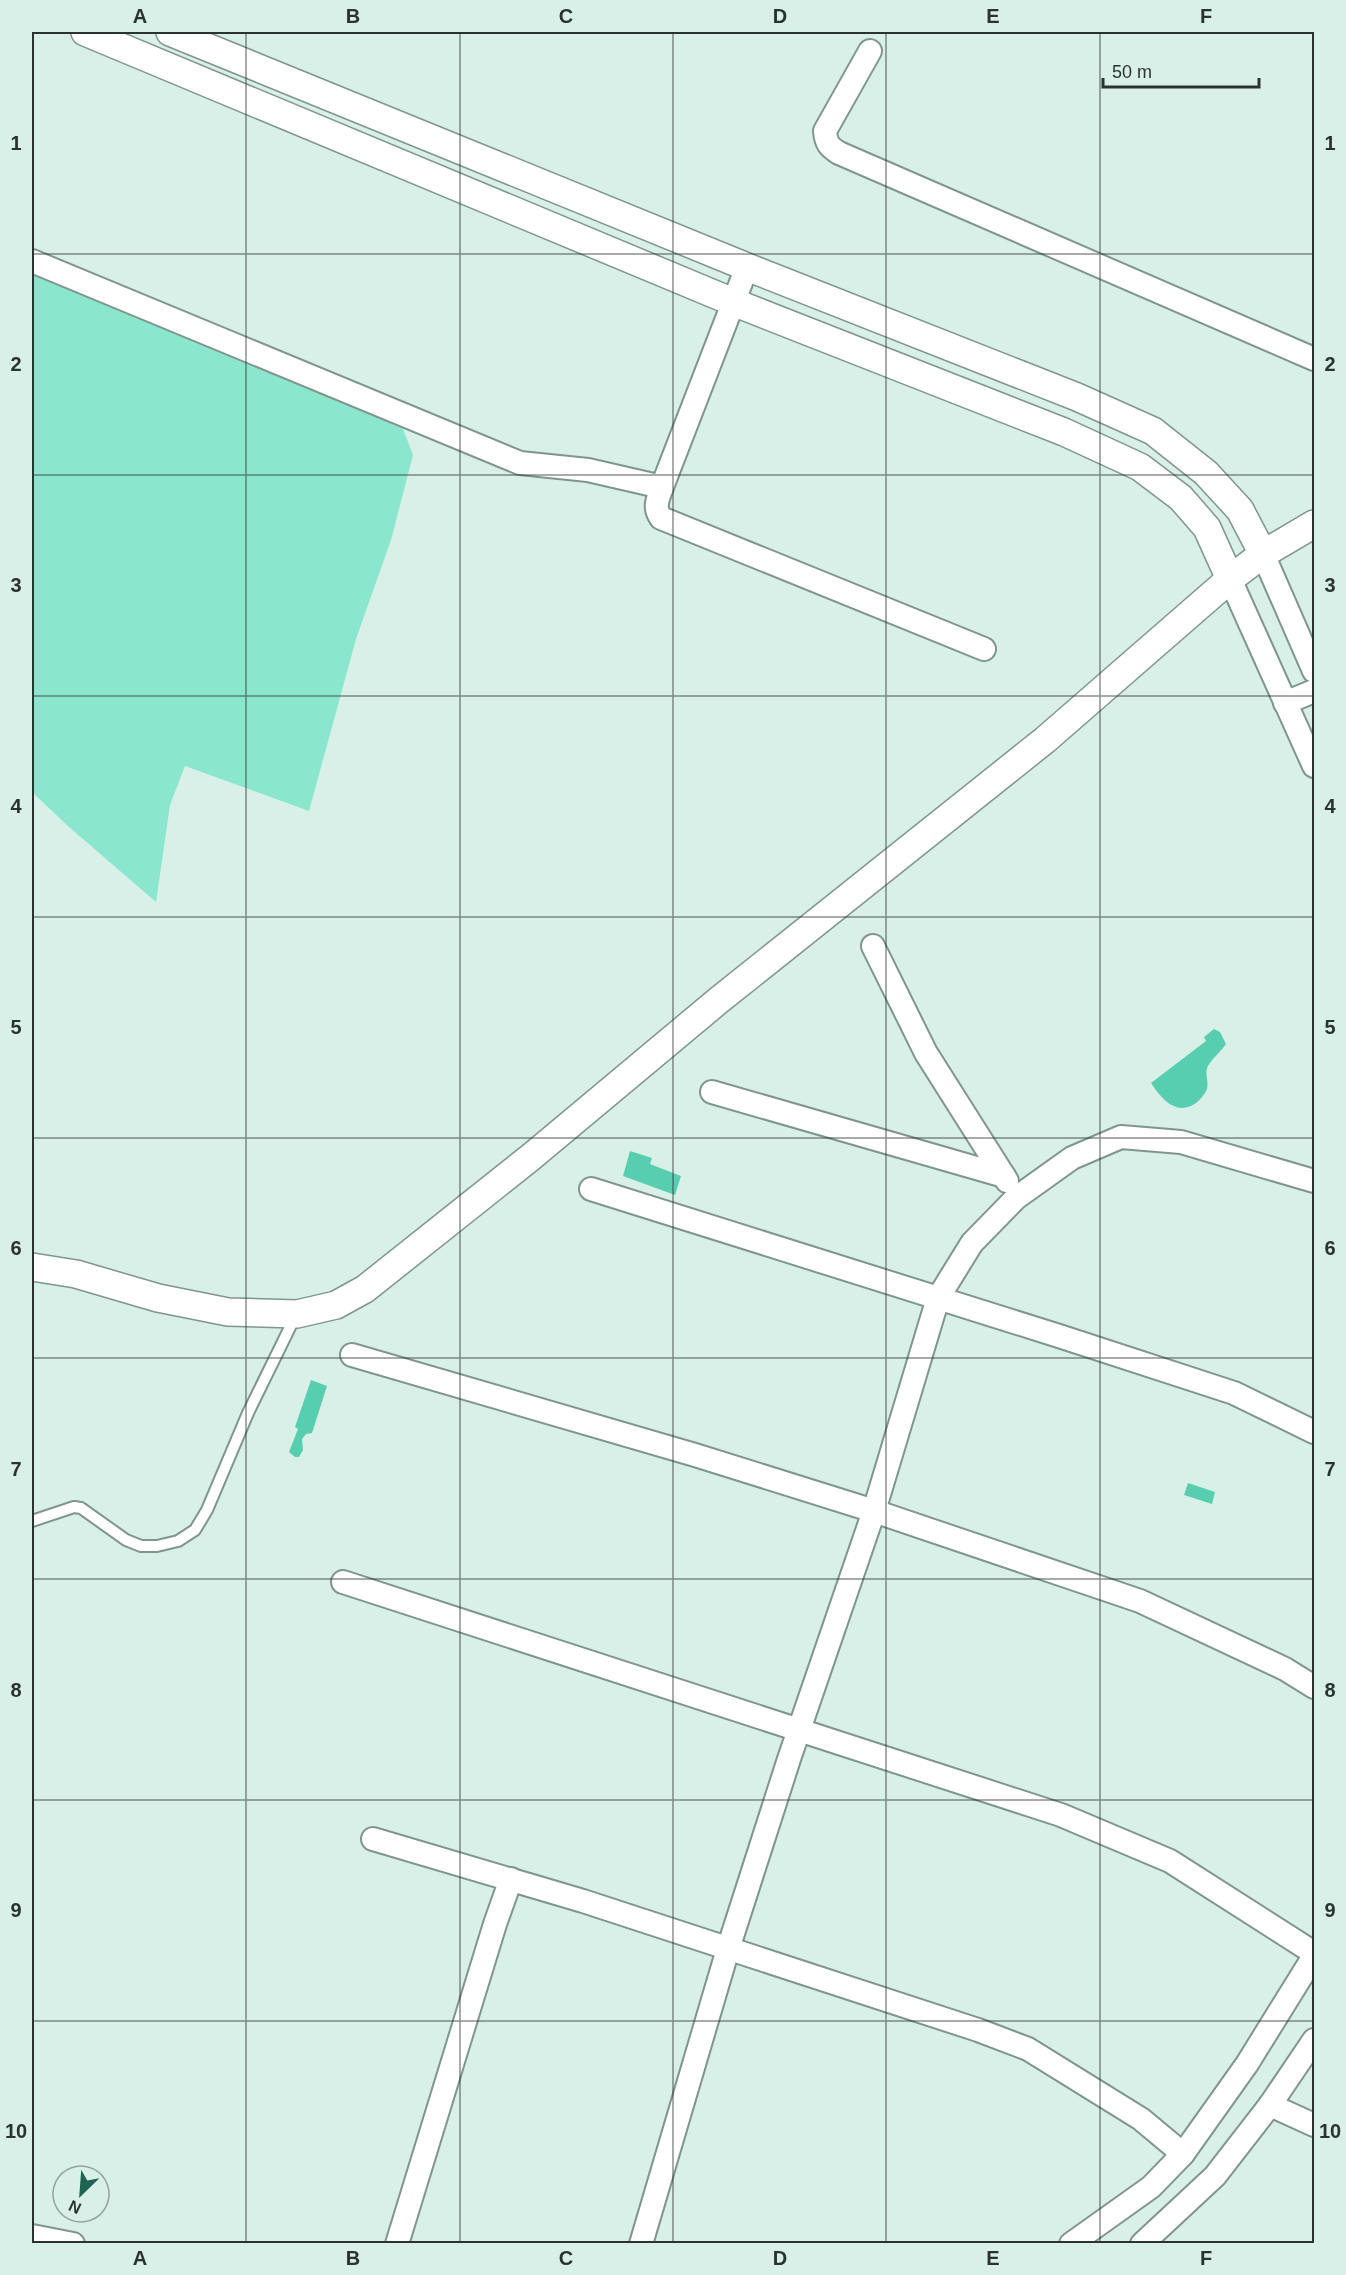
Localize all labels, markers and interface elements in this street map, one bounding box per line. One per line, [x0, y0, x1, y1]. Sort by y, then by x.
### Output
text: A [133, 5, 147, 27]
text: B [346, 5, 360, 27]
text: C [559, 5, 573, 27]
text: D [773, 5, 787, 27]
text: E [986, 5, 1000, 27]
text: F [1200, 5, 1212, 27]
scale bar [1103, 51, 1259, 89]
text: 50 m [1112, 62, 1152, 82]
text: 1 [10, 132, 22, 154]
text: 1 [1324, 132, 1336, 154]
text: 2 [10, 353, 22, 375]
text: 2 [1324, 353, 1336, 375]
text: 3 [10, 574, 22, 596]
text: 3 [1324, 574, 1336, 596]
text: 4 [10, 795, 22, 817]
text: 4 [1324, 795, 1336, 817]
text: 5 [10, 1016, 22, 1038]
text: 5 [1324, 1016, 1336, 1038]
text: 6 [10, 1237, 22, 1259]
text: 6 [1324, 1237, 1336, 1259]
text: 7 [10, 1458, 22, 1480]
text: 7 [1324, 1458, 1336, 1480]
text: 8 [10, 1679, 22, 1701]
text: 8 [1324, 1679, 1336, 1701]
text: 9 [10, 1899, 22, 1921]
text: 9 [1324, 1899, 1336, 1921]
text: 10 [5, 2120, 27, 2142]
text: 10 [1319, 2120, 1341, 2142]
north arrow [51, 2164, 111, 2224]
text: N [66, 2197, 84, 2217]
text: A [133, 2247, 147, 2269]
text: B [346, 2247, 360, 2269]
text: C [559, 2247, 573, 2269]
text: D [773, 2247, 787, 2269]
text: E [986, 2247, 1000, 2269]
text: F [1200, 2247, 1212, 2269]

